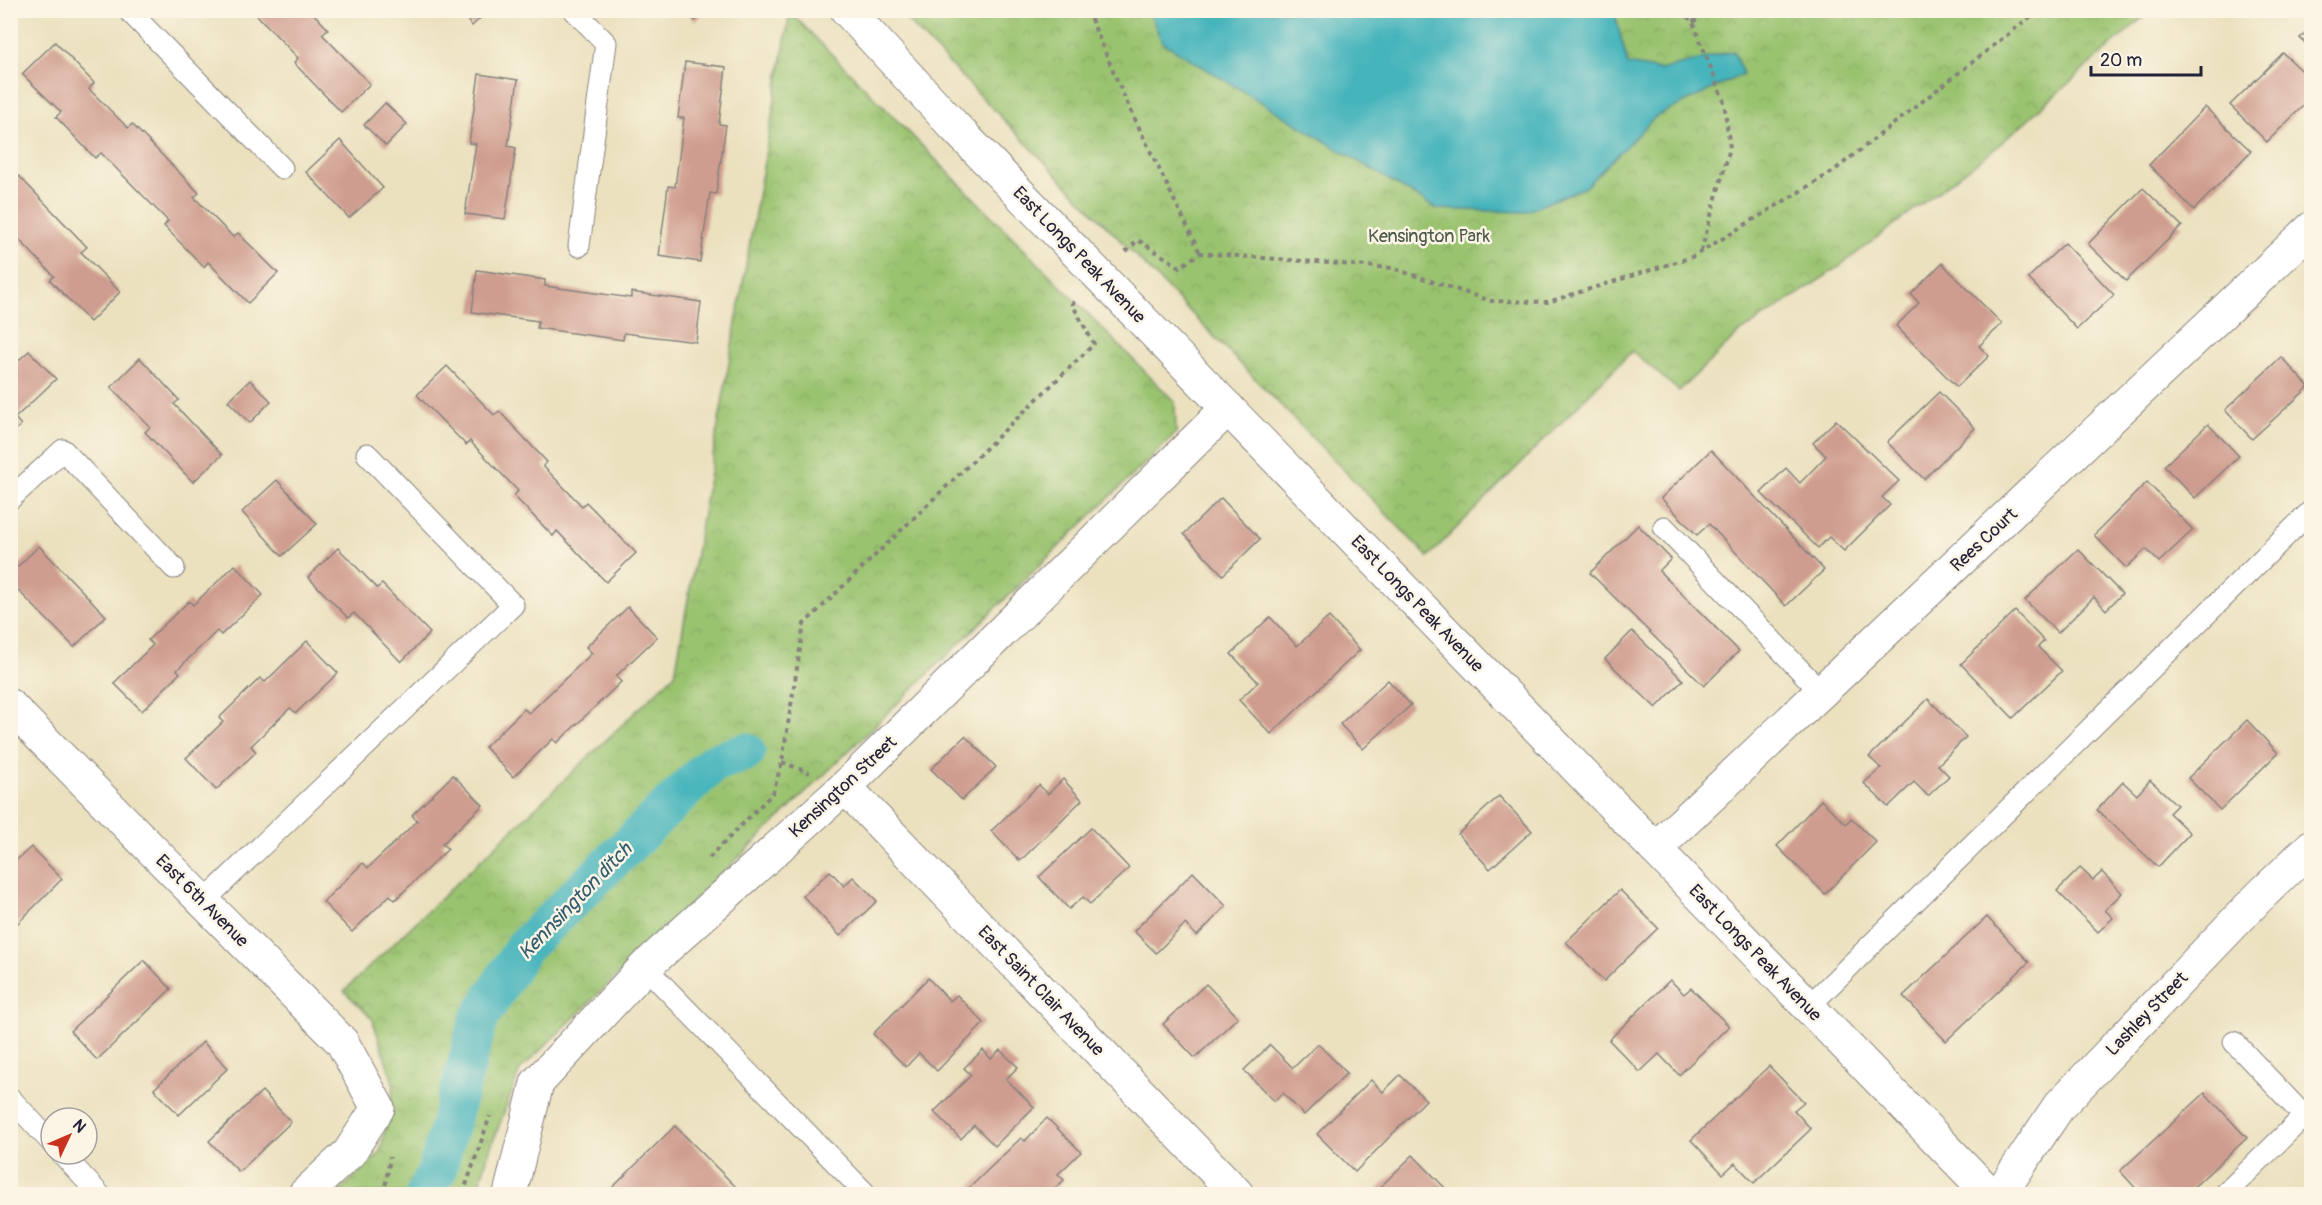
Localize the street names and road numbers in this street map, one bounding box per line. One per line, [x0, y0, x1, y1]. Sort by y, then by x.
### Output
street label: East Longs Peak Avenue [1008, 182, 1150, 328]
street label: Rees Court [1946, 503, 2023, 577]
street label: East Longs Peak Avenue [1346, 531, 1488, 677]
street label: Kensington Street [784, 731, 902, 843]
street label: East 6th Avenue [151, 850, 253, 952]
street label: East Longs Peak Avenue [1684, 880, 1826, 1026]
street label: East Saint Clair Avenue [973, 921, 1109, 1061]
street label: Lashley Street [2101, 966, 2194, 1061]

